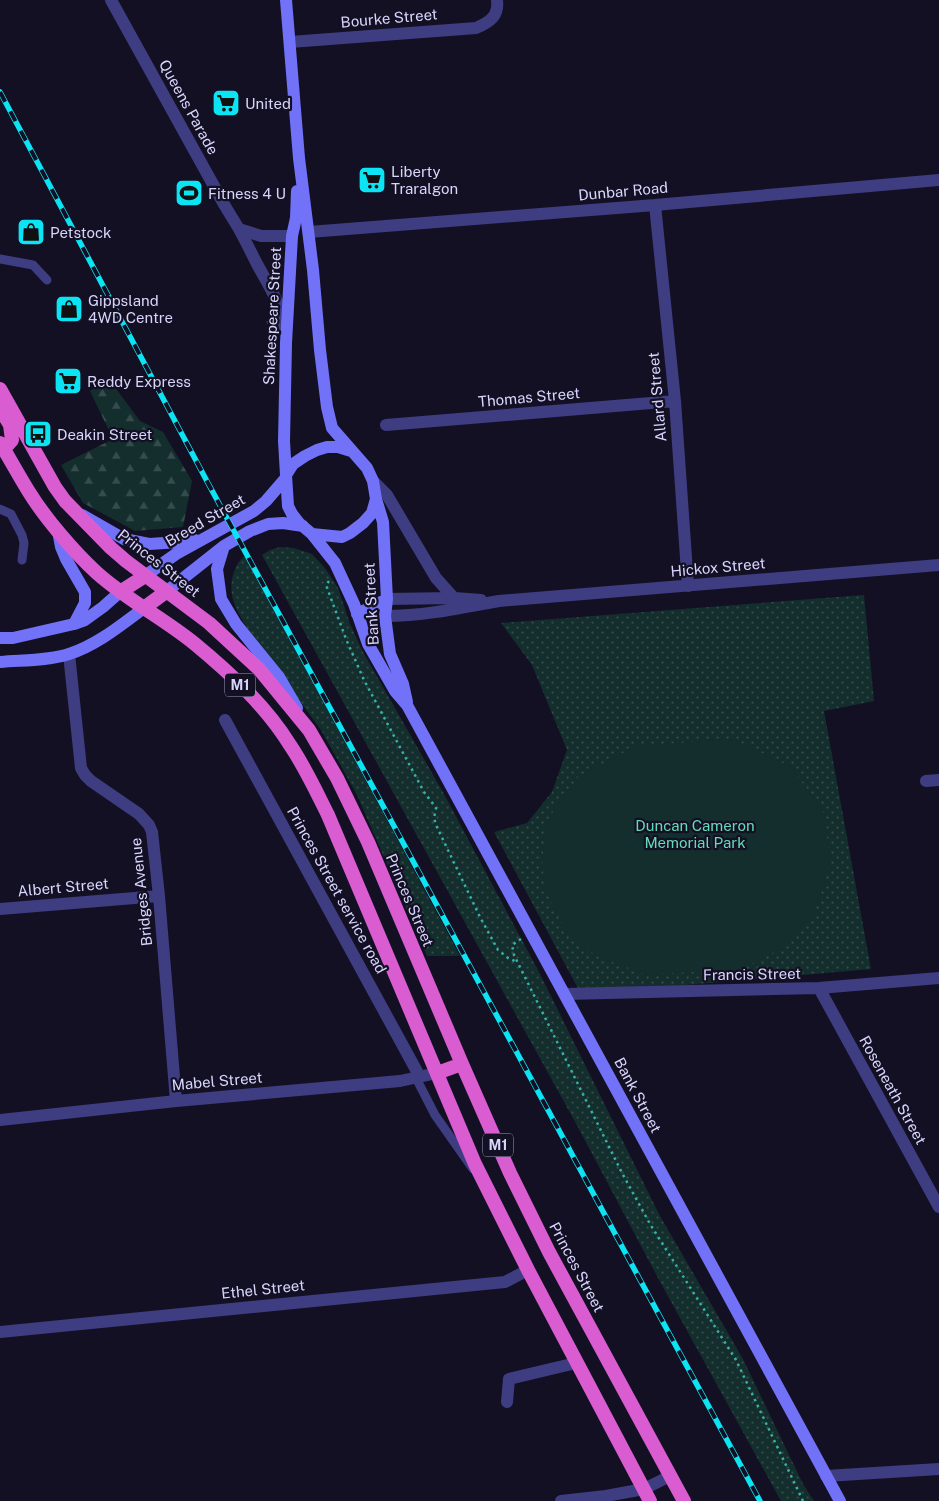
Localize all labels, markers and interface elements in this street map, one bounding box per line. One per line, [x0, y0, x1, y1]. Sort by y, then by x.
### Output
street label: Bourke Street [340, 5, 438, 31]
street label: Queens Parade [156, 57, 222, 157]
supermarket icon: United [211, 88, 241, 118]
place label: United [245, 95, 291, 112]
place label: Liberty Traralgon [391, 163, 458, 197]
supermarket icon: Liberty Traralgon [357, 165, 387, 195]
sports icon: Fitness 4 U [174, 178, 204, 208]
street label: Dunbar Road [577, 179, 669, 203]
place label: Fitness 4 U [208, 185, 286, 202]
shop icon: Petstock [16, 217, 46, 247]
place label: Petstock [50, 224, 111, 241]
street label: Shakespeare Street [260, 246, 284, 386]
place label: Gippsland 4WD Centre [88, 292, 173, 326]
shop icon: Gippsland 4WD Centre [54, 294, 84, 324]
street label: Allard Street [645, 351, 669, 443]
supermarket icon: Reddy Express [53, 366, 83, 396]
place label: Reddy Express [87, 373, 191, 390]
street label: Thomas Street [477, 384, 581, 410]
bus stop icon: Deakin Street [23, 419, 53, 449]
place label: Deakin Street [57, 426, 153, 443]
street label: Breed Street [162, 490, 248, 550]
street label: Princes Street [115, 526, 204, 600]
street label: Hickox Street [670, 554, 766, 580]
street label: Bank Street [360, 562, 382, 646]
road number: M1 [225, 674, 255, 696]
street label: Princes Street service road [284, 804, 390, 976]
park label: Duncan Cameron Memorial Park [635, 817, 755, 851]
street label: Bridges Avenue [127, 837, 155, 947]
street label: Princes Street [383, 851, 437, 949]
street label: Albert Street [17, 875, 109, 899]
street label: Francis Street [703, 965, 801, 983]
street label: Roseneath Street [856, 1033, 930, 1147]
street label: Bank Street [611, 1054, 665, 1136]
street label: Mabel Street [171, 1069, 263, 1093]
road number: M1 [483, 1134, 513, 1156]
street label: Princes Street [546, 1219, 608, 1315]
street label: Ethel Street [220, 1276, 306, 1302]

